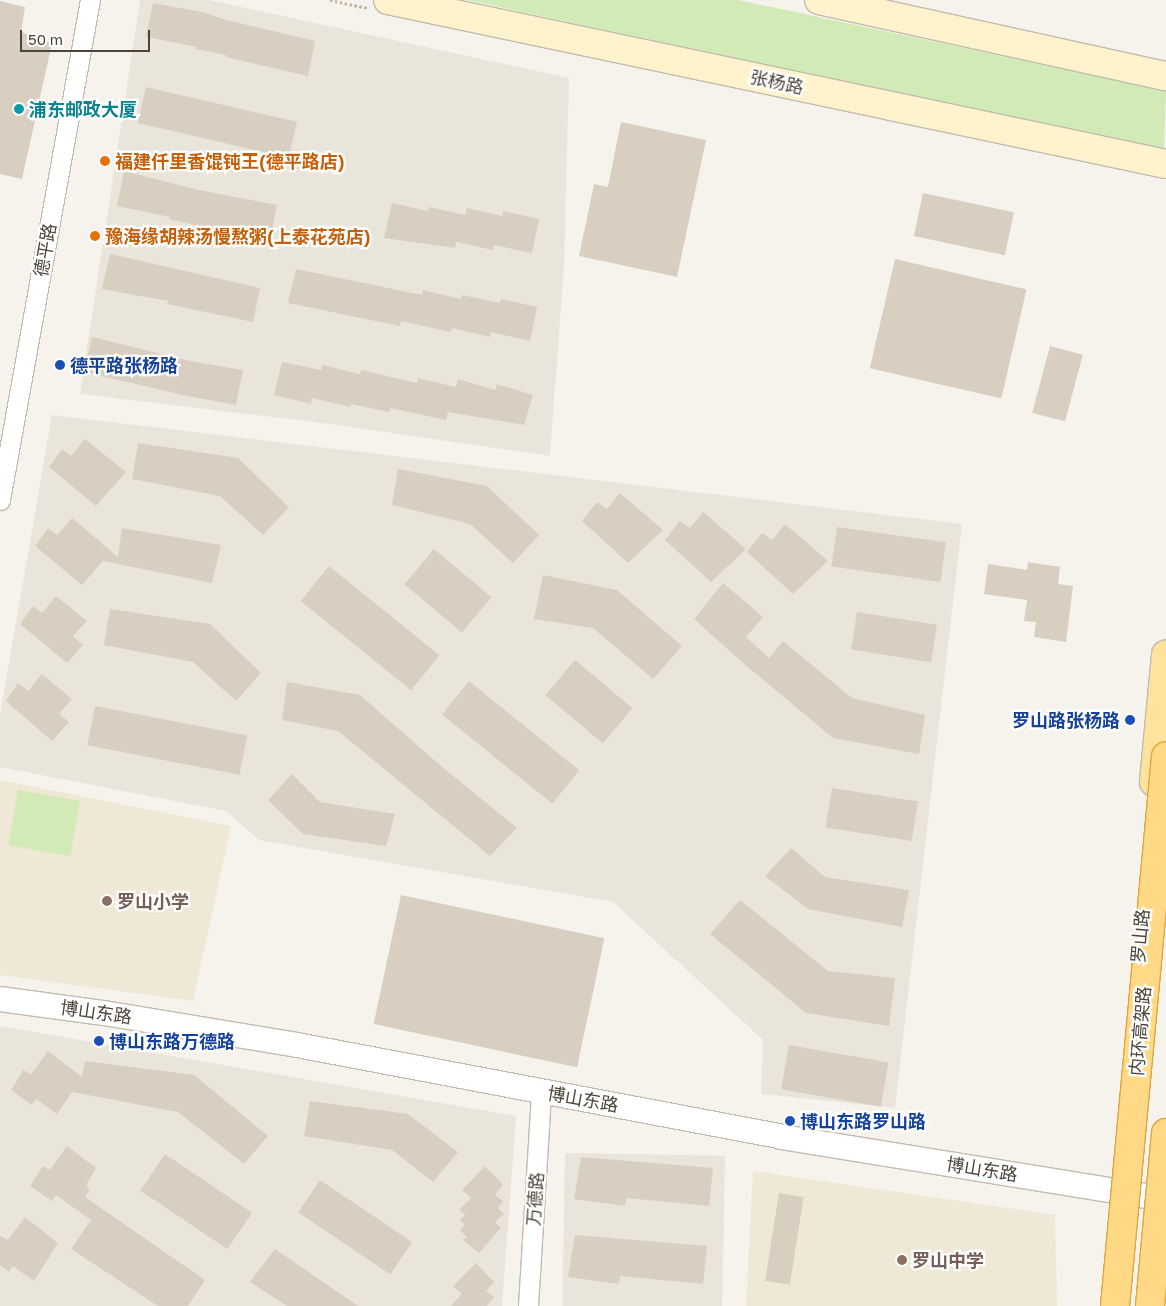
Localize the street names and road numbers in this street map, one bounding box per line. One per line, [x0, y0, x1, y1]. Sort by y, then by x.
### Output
street label: 张杨路 [748, 66, 806, 98]
street label: 德平路 [30, 222, 60, 278]
street label: 罗山路 [1127, 908, 1153, 964]
street label: 内环高架路 [1125, 985, 1155, 1077]
street label: 博山东路 [59, 996, 133, 1028]
street label: 博山东路 [546, 1082, 620, 1116]
street label: 博山东路 [945, 1153, 1019, 1185]
street label: 万德路 [522, 1171, 548, 1227]

